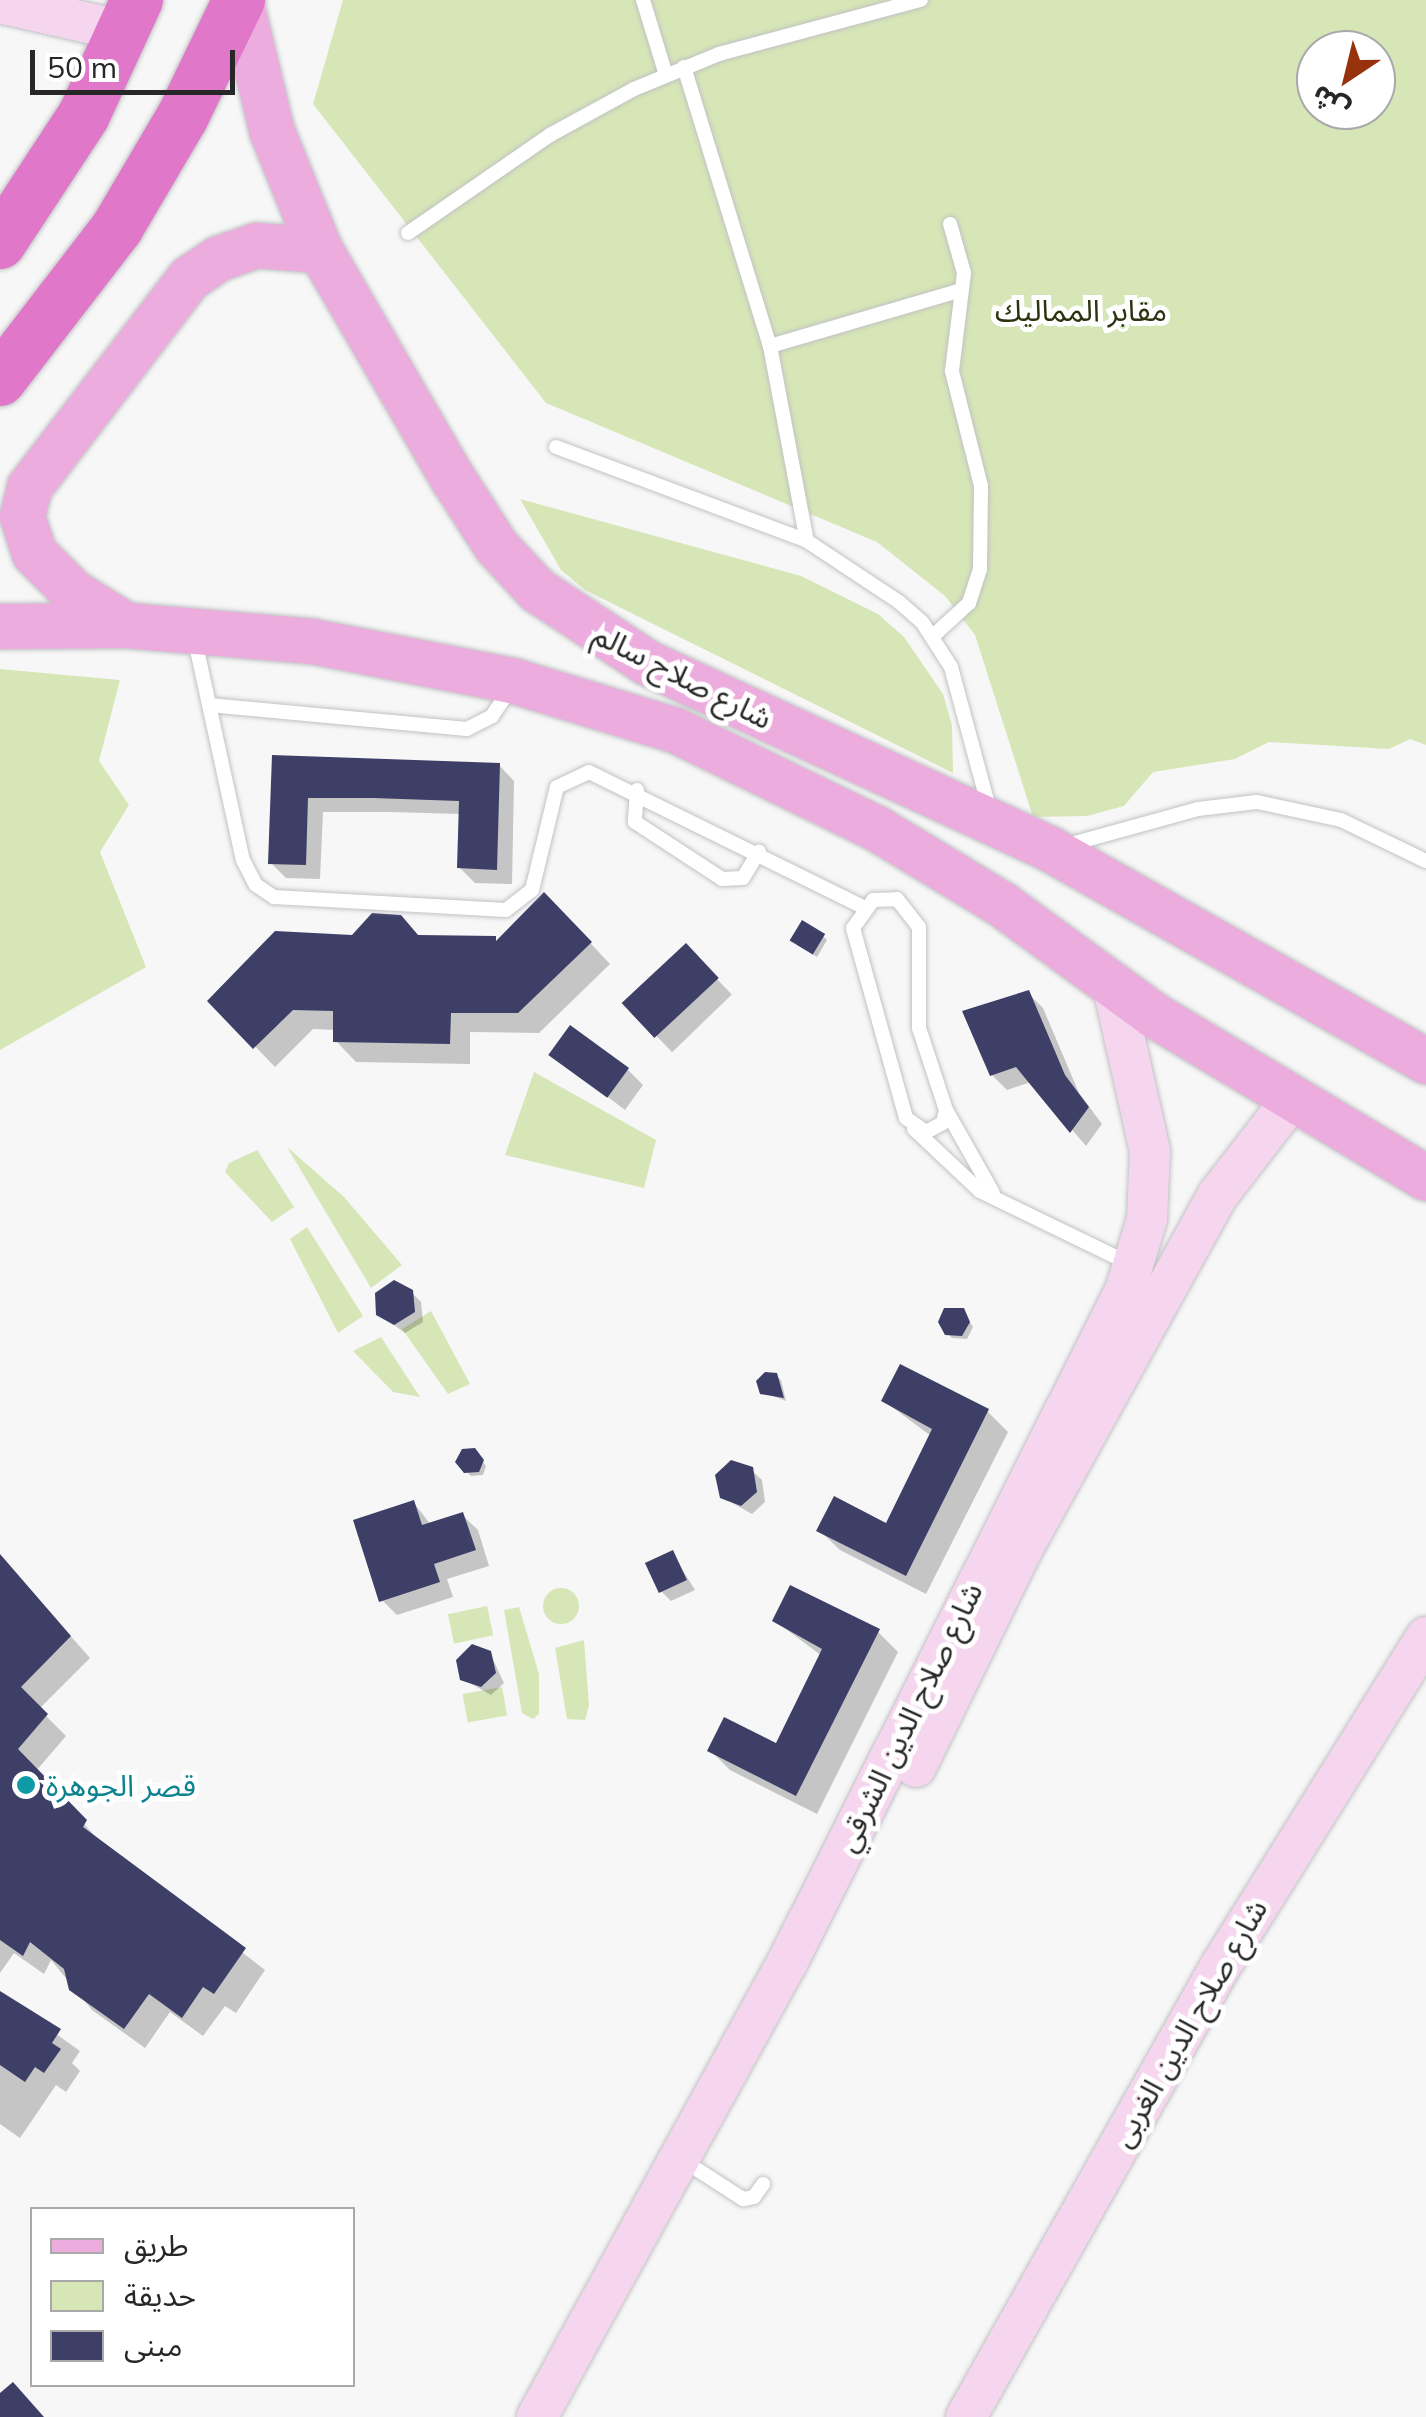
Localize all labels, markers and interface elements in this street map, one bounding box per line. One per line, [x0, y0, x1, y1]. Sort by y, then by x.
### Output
scale bar [35, 30, 240, 92]
north arrow [1296, 30, 1396, 130]
text: 50 m [47, 48, 117, 86]
text: ش [1304, 78, 1355, 129]
park label: مقابر المماليك [995, 292, 1167, 328]
street label: شارع صلاح سالم [588, 616, 778, 736]
street label: شارع صلاح الدين الشرقي [828, 1577, 990, 1857]
place label: قصر الجوهرة [46, 1767, 196, 1803]
marker: قصر الجوهرة [15, 1774, 37, 1796]
street label: شارع صلاح الدين الغربى [1103, 1893, 1275, 2153]
legend [30, 2207, 355, 2387]
text: طريق [124, 2226, 189, 2264]
text: حديقة [124, 2276, 196, 2314]
text: مبنى [124, 2326, 182, 2364]

